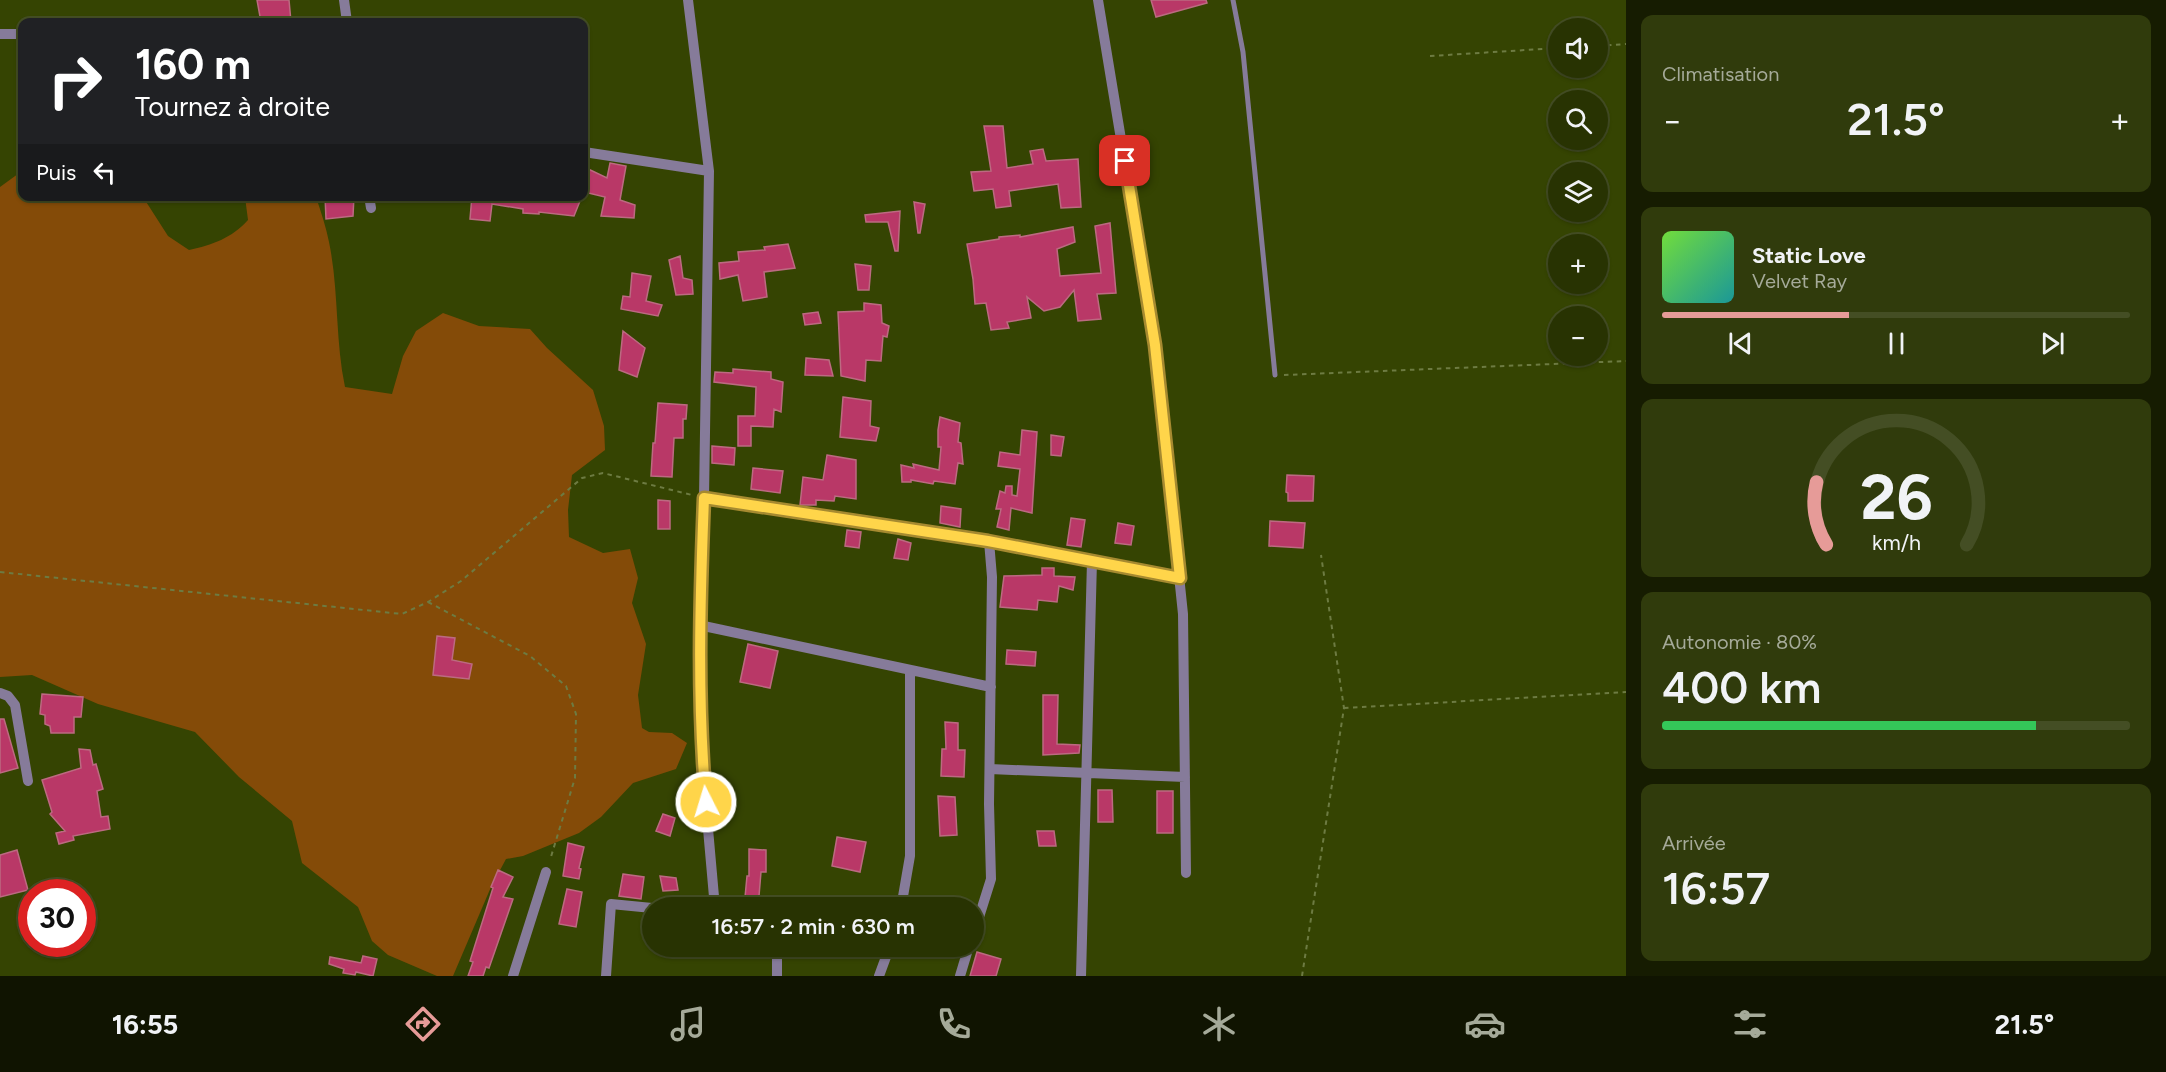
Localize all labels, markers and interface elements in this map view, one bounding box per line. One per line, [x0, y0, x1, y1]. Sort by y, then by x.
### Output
map controls [1548, 18, 1608, 366]
button: sound [1548, 18, 1608, 78]
text: 160 m [135, 39, 251, 90]
icon: right [36, 42, 114, 120]
text: Climatisation [1662, 62, 1779, 86]
text: Tournez à droite [135, 90, 330, 123]
button: search [1548, 90, 1608, 150]
text: 21.5° [1847, 92, 1945, 146]
text: − [1662, 101, 1683, 140]
text: + [2109, 101, 2130, 140]
pin [1099, 135, 1150, 186]
icon: arrive [1108, 144, 1141, 177]
icon: left [88, 156, 121, 189]
text: Puis [36, 159, 76, 186]
button: layers [1548, 162, 1608, 222]
button: + [1548, 234, 1608, 294]
text: Static Love [1752, 242, 1866, 269]
text: Velvet Ray [1752, 269, 1847, 293]
button: − [1548, 306, 1608, 366]
icon: previous [1724, 327, 1757, 360]
icon: pause [1880, 327, 1913, 360]
icon: next [2036, 327, 2069, 360]
text: 26 [1860, 460, 1932, 535]
text: km/h [1872, 530, 1920, 555]
text: Autonomie · 80% [1662, 630, 1817, 654]
text: 400 km [1662, 660, 1821, 714]
position arrow [674, 770, 738, 834]
text: Arrivée [1662, 831, 1726, 855]
text: 16:57 [1662, 861, 1770, 915]
speed limit sign: 30 [18, 879, 96, 957]
text: 16:57 · 2 min · 630 m [711, 913, 915, 940]
icon: directions [402, 1003, 444, 1045]
icon: music [667, 1003, 709, 1045]
icon: phone [933, 1003, 975, 1045]
icon: climate [1198, 1003, 1240, 1045]
icon: car [1464, 1003, 1506, 1045]
icon: filters [1729, 1003, 1771, 1045]
text: 16:55 [112, 1008, 178, 1041]
text: 21.5° [1995, 1008, 2054, 1041]

